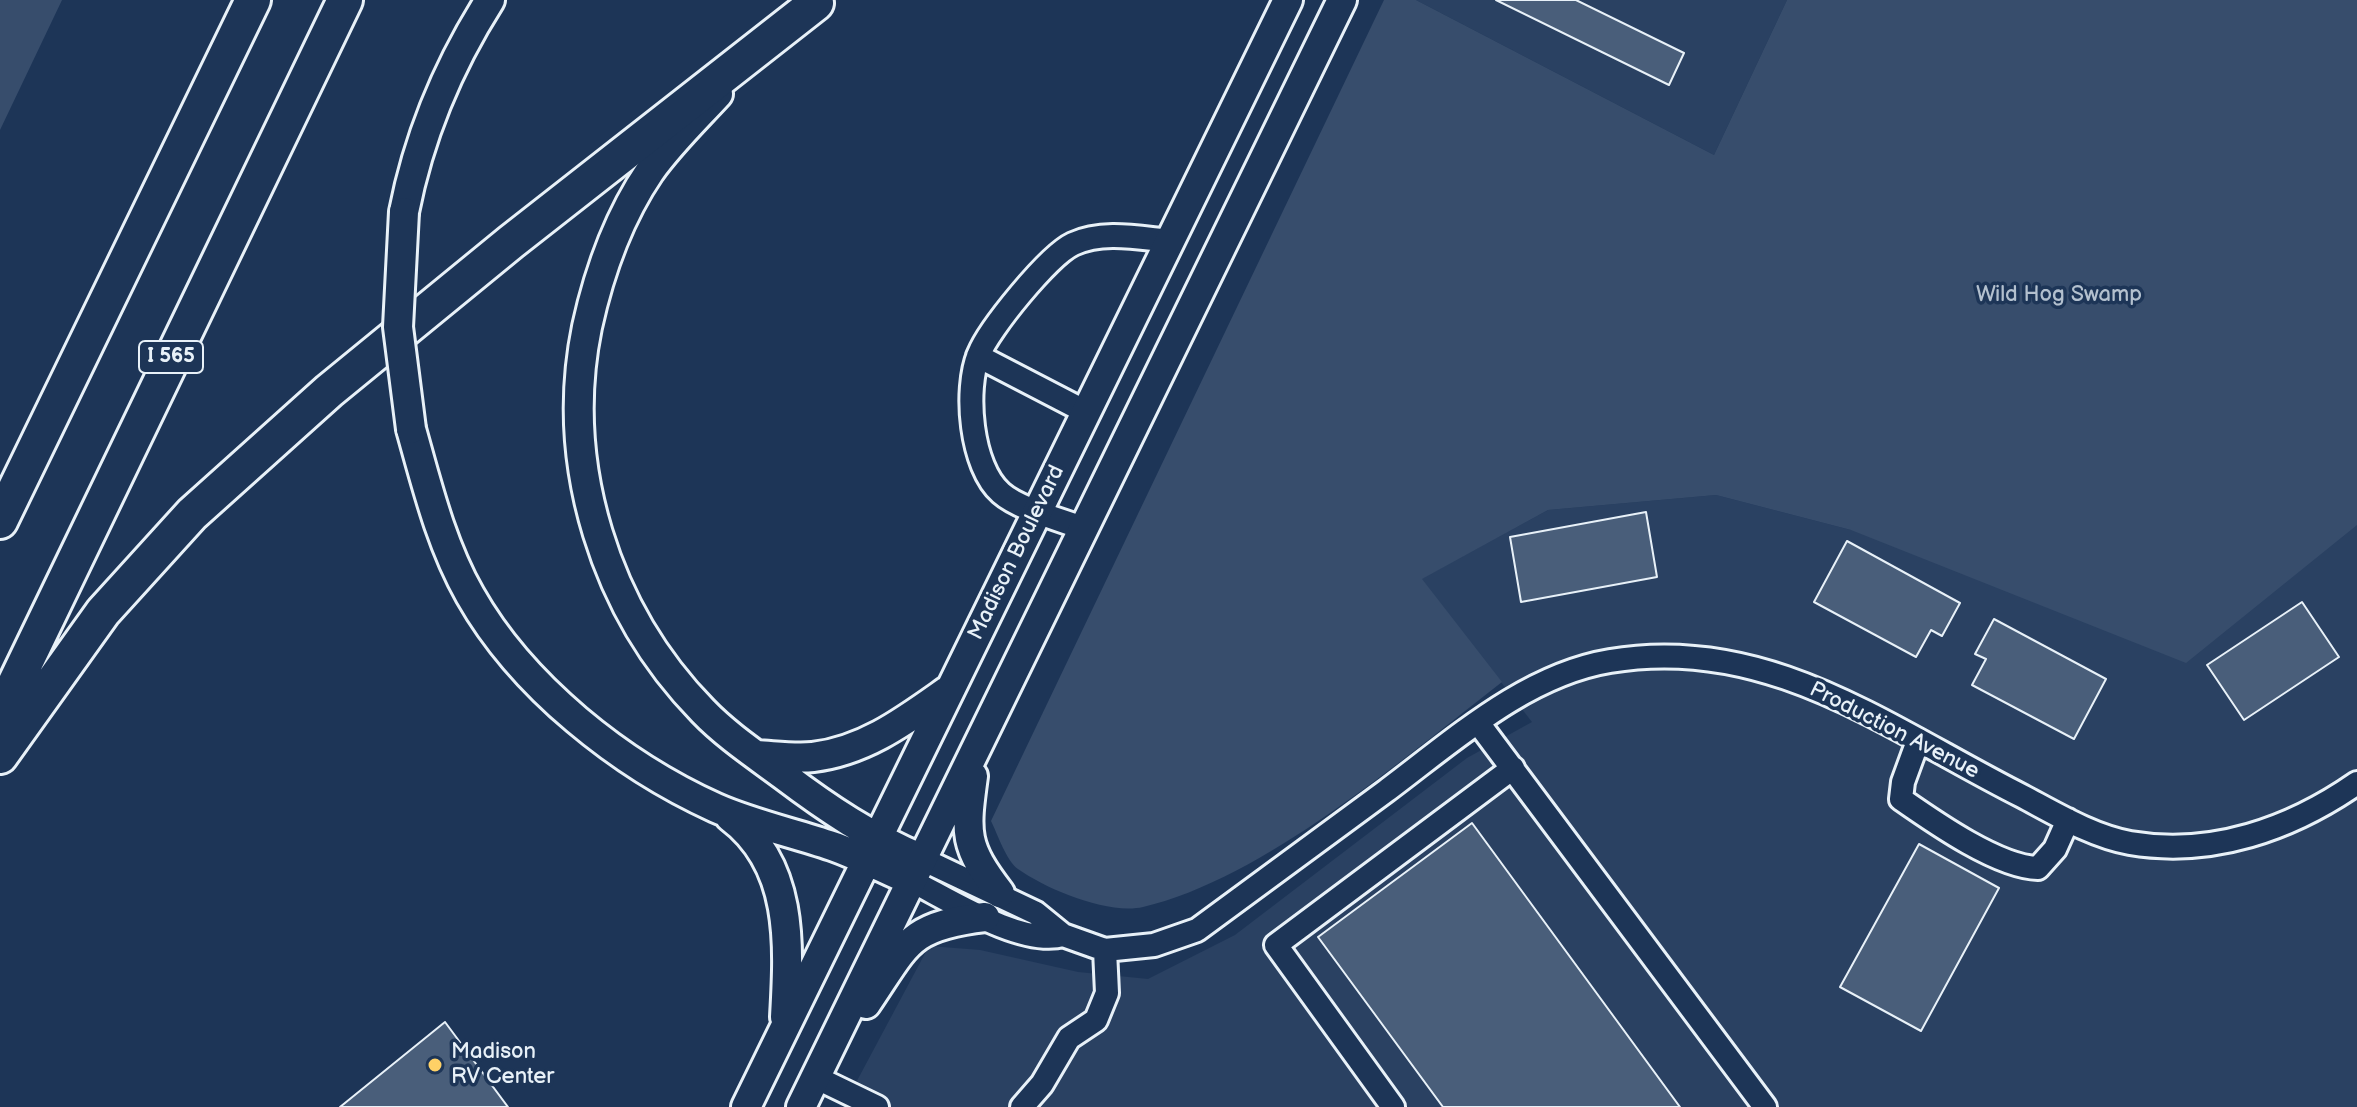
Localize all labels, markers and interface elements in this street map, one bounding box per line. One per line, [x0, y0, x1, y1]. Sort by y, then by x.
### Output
park label: Wild Hog Swamp [1976, 282, 2142, 308]
road number: I 565 [139, 341, 203, 373]
street label: Madison Boulevard [963, 461, 1071, 645]
street label: Production Avenue [1805, 677, 1983, 785]
place label: Madison RV Center [451, 1039, 554, 1090]
marker: Madison RV Center [426, 1056, 444, 1074]

